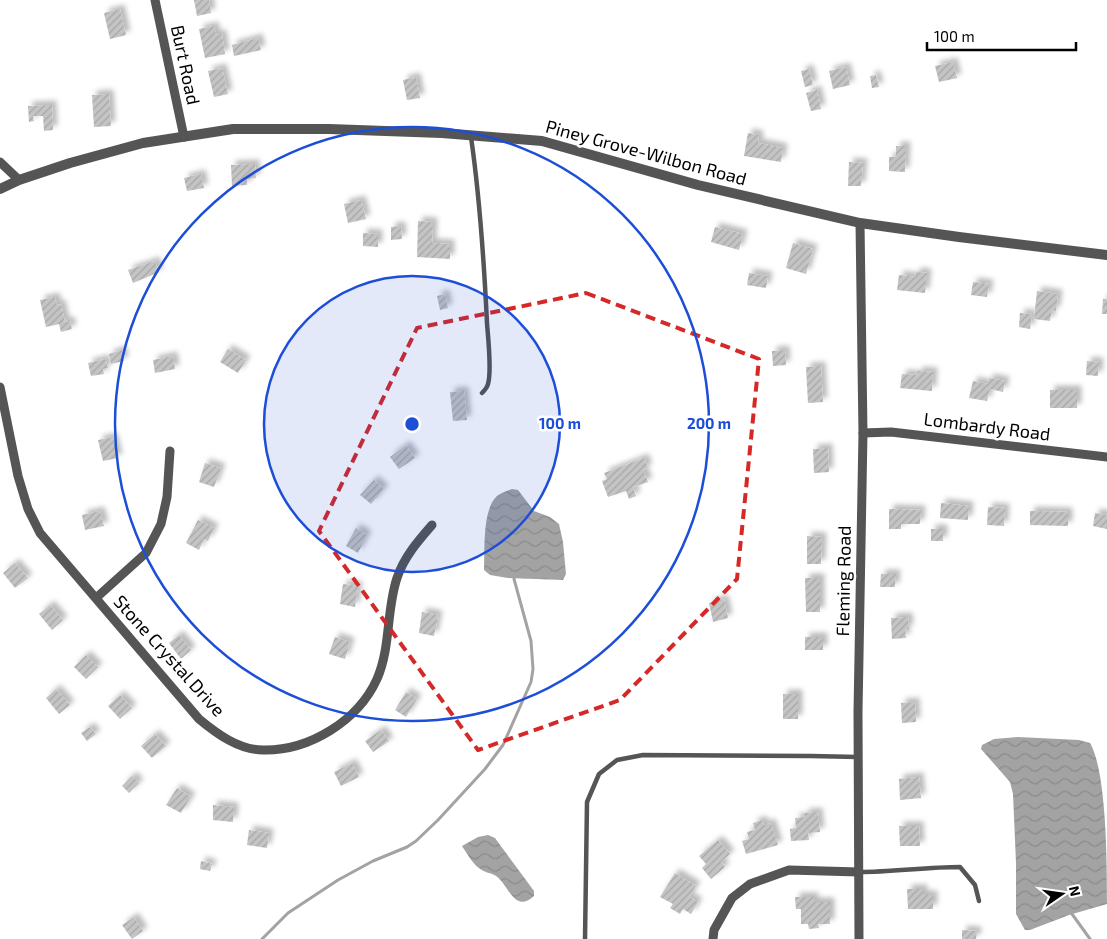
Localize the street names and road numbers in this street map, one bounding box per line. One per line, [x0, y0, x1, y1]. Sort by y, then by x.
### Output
street label: Burt Road [167, 23, 205, 107]
street label: Piney Grove-Wilbon Road [543, 115, 749, 189]
street label: Lombardy Road [923, 407, 1052, 445]
street label: Fleming Road [831, 525, 855, 637]
street label: Stone Crystal Drive [109, 590, 230, 721]

